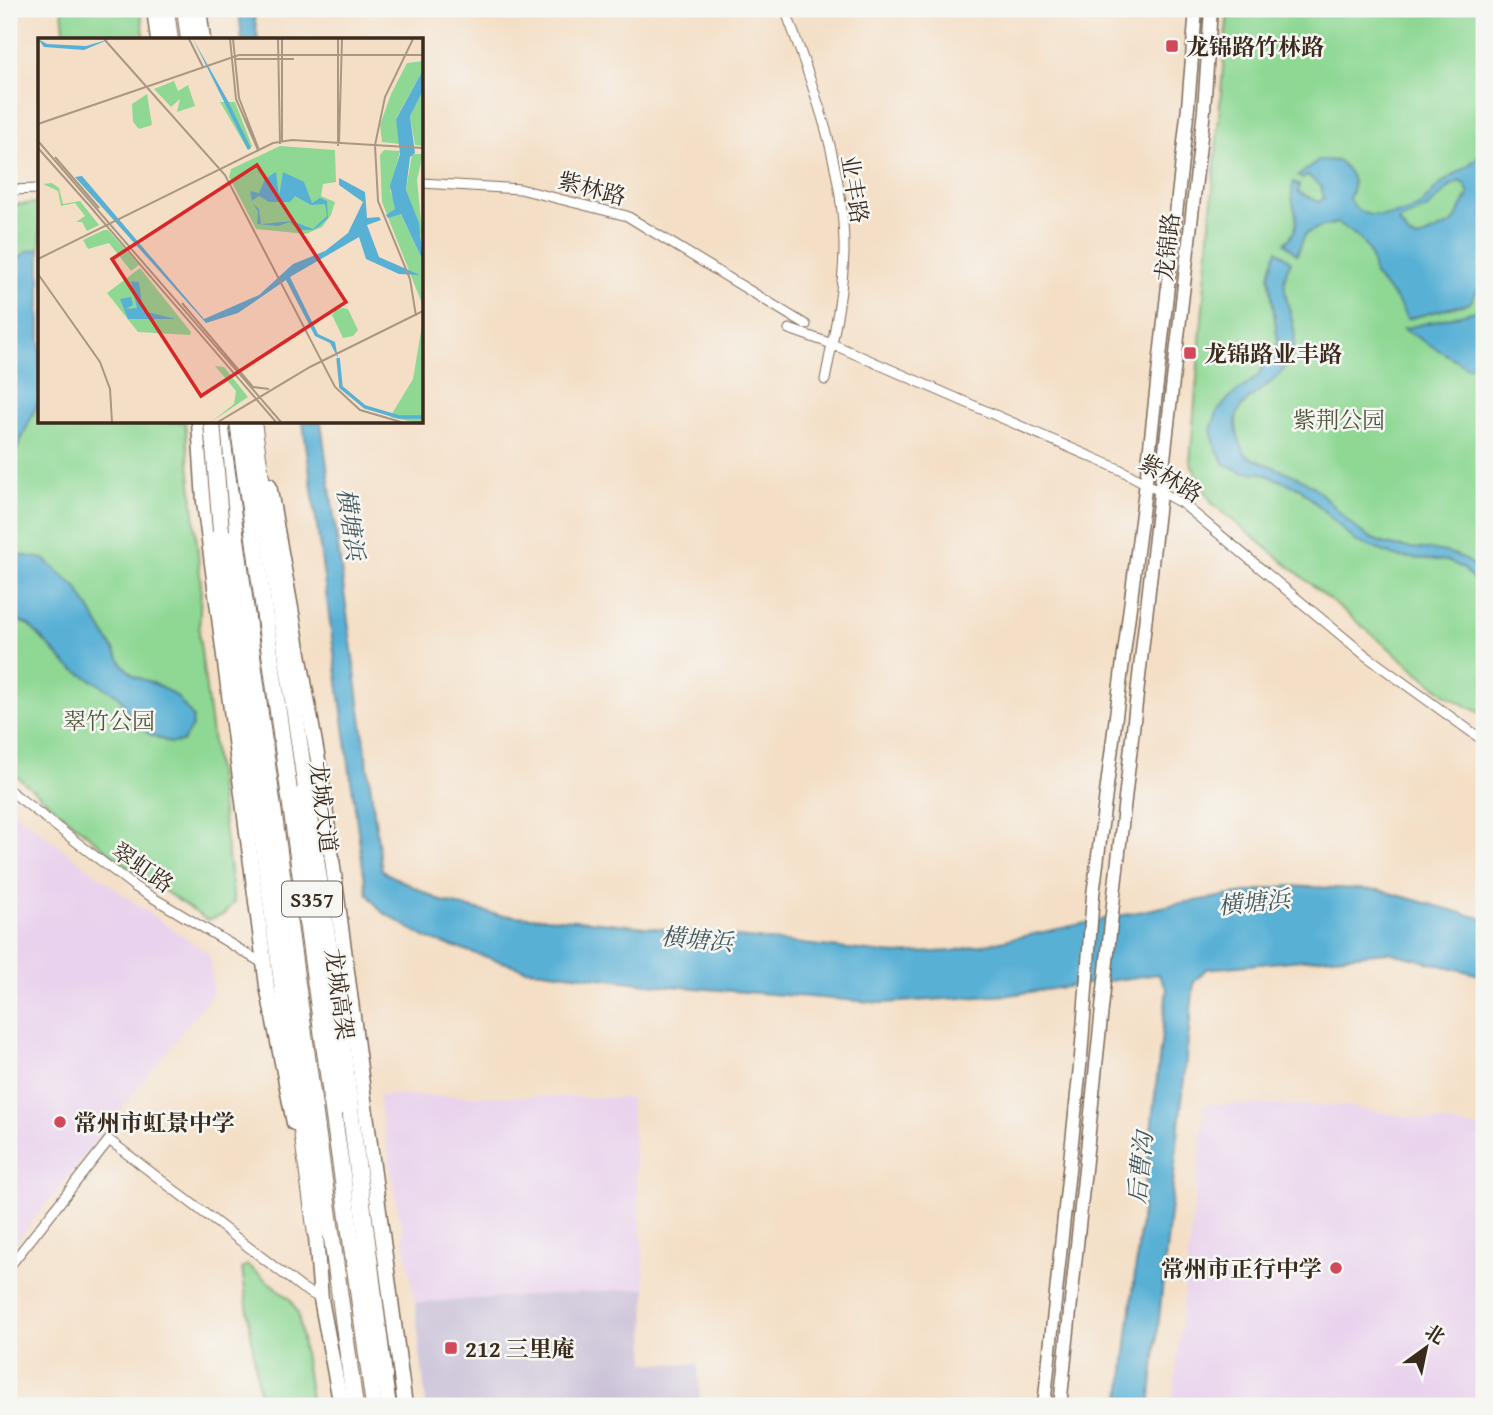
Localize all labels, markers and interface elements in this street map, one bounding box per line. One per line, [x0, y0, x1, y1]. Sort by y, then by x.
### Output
place label: 龙锦路竹林路 [1186, 30, 1324, 63]
inset map [38, 38, 424, 424]
marker: 龙锦路竹林路 [1164, 38, 1180, 54]
street label: 业丰路 [833, 152, 877, 226]
street label: 紫林路 [554, 163, 630, 213]
street label: 龙锦路 [1147, 211, 1187, 283]
place label: 龙锦路业丰路 [1204, 337, 1342, 370]
marker: 龙锦路业丰路 [1182, 345, 1198, 361]
park label: 紫荆公园 [1293, 403, 1385, 436]
street label: 紫林路 [1133, 446, 1209, 510]
water label: 横塘浜 [329, 486, 374, 564]
park label: 翠竹公园 [63, 704, 155, 737]
street label: 龙城大道 [302, 759, 346, 855]
street label: 翠虹路 [105, 834, 181, 900]
road number: S357 [282, 881, 342, 916]
water label: 横塘浜 [1216, 881, 1294, 923]
water label: 横塘浜 [660, 918, 736, 960]
street label: 龙城高架 [317, 946, 363, 1042]
place label: 常州市虹景中学 [74, 1106, 235, 1139]
marker: 常州市虹景中学 [52, 1114, 68, 1130]
water label: 后曹沟 [1119, 1126, 1162, 1206]
place label: 常州市正行中学 [1161, 1252, 1322, 1285]
marker: 常州市正行中学 [1328, 1260, 1344, 1276]
north arrow [1392, 1314, 1462, 1384]
text: 北 [1420, 1317, 1451, 1351]
place label: 212 三里庵 [465, 1332, 575, 1365]
marker: 212 三里庵 [443, 1340, 459, 1356]

